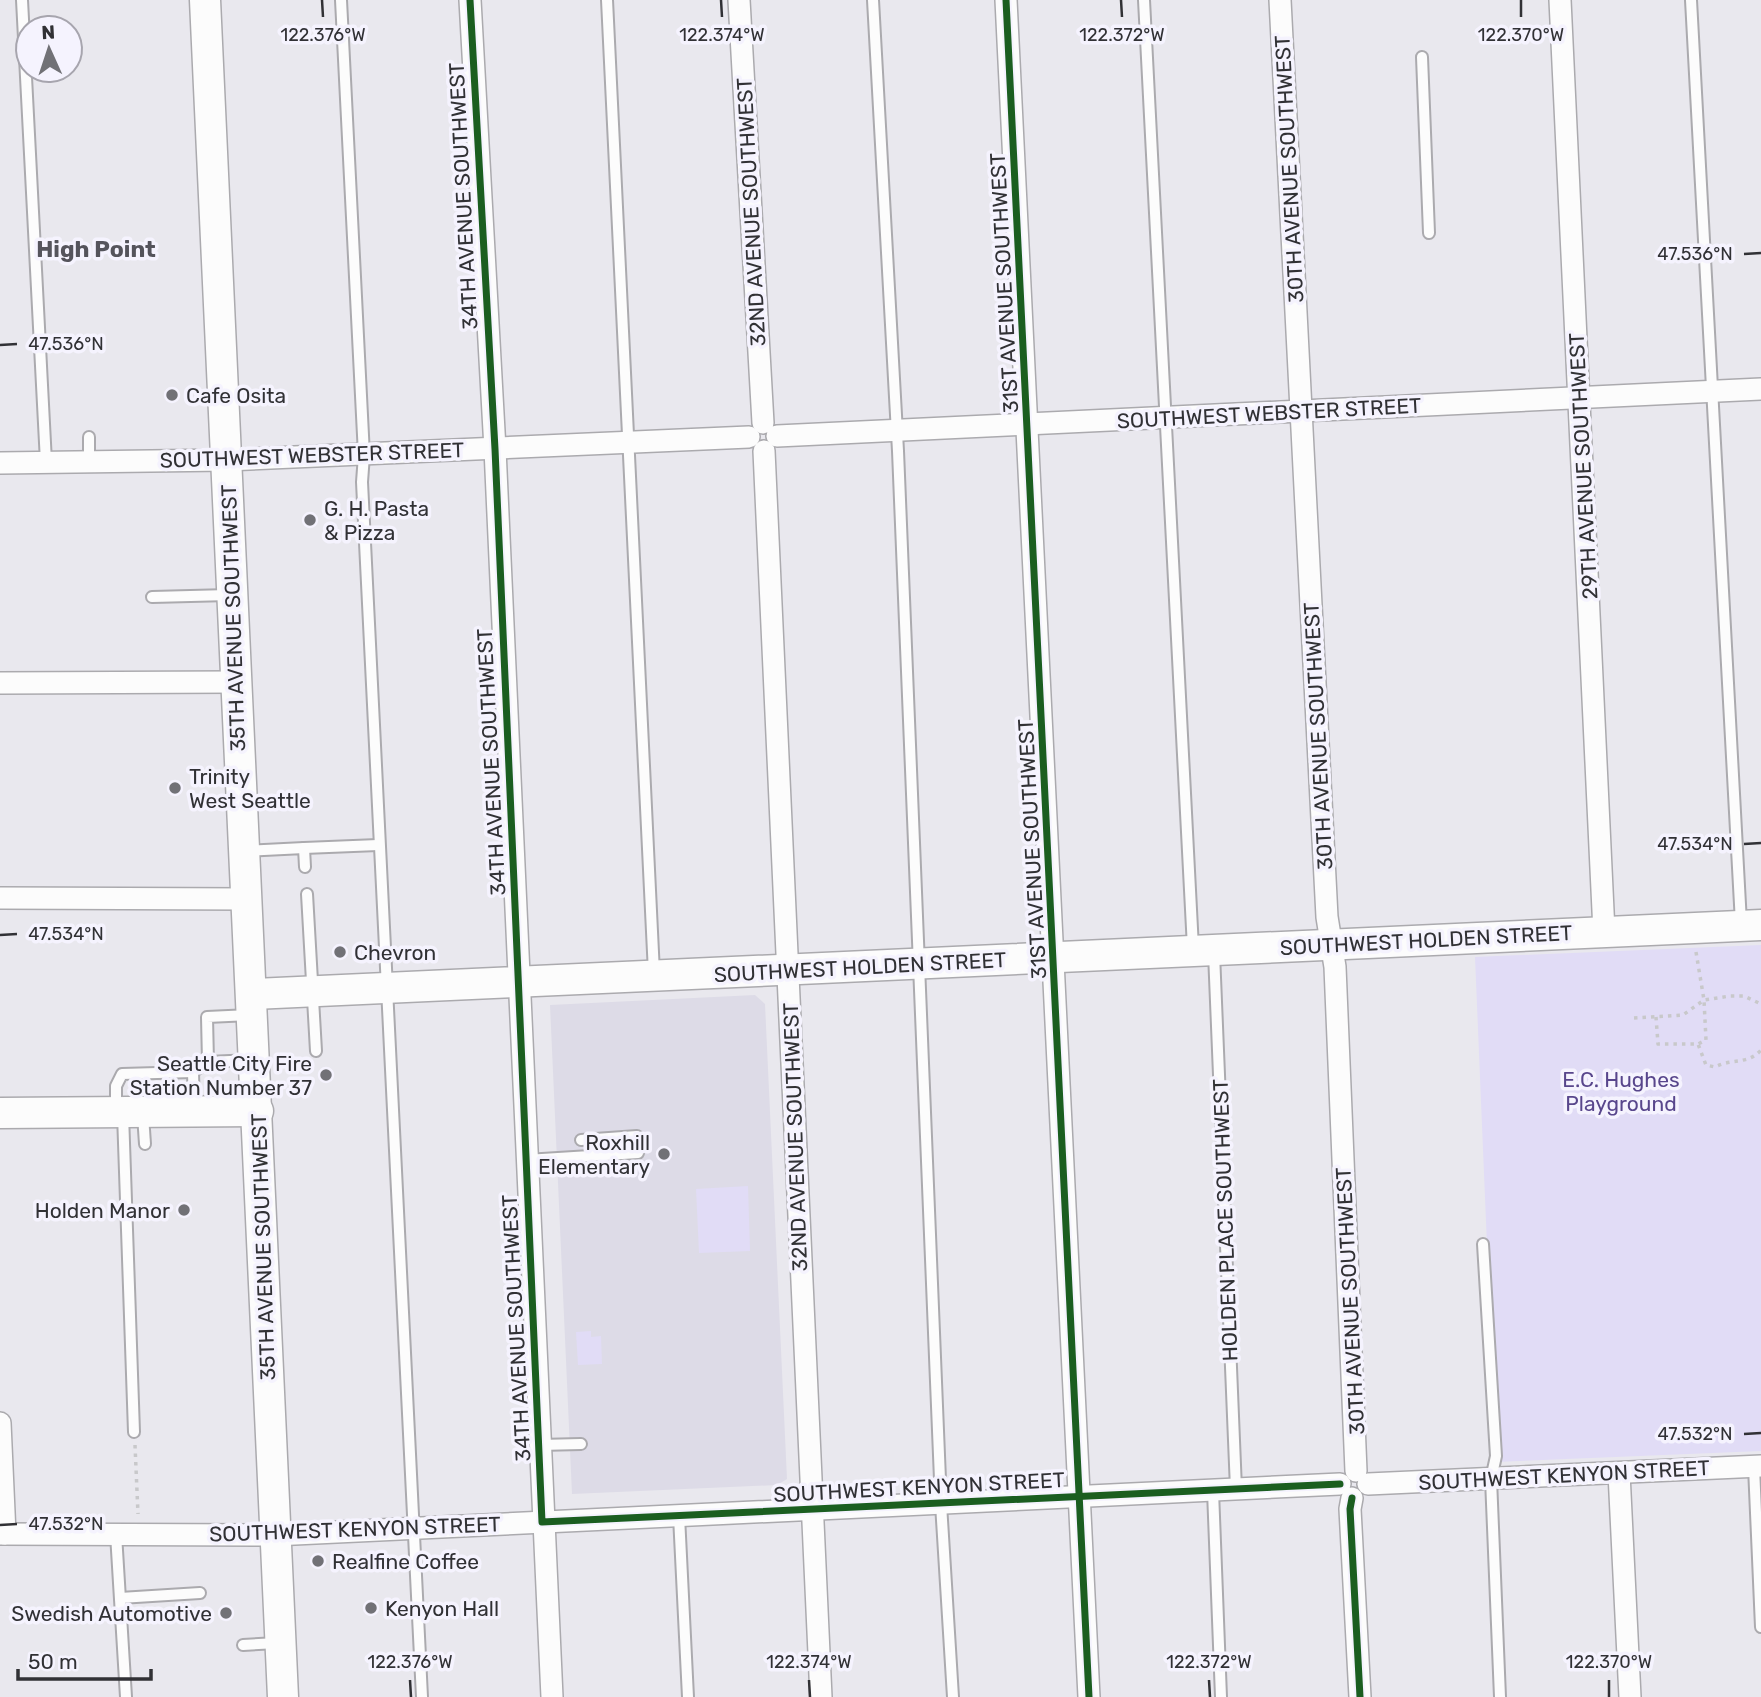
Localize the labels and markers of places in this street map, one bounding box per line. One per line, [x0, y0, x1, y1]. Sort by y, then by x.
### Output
place label: Cafe Osita [186, 383, 286, 408]
marker: Cafe Osita [164, 387, 180, 403]
place label: G. H. Pasta & Pizza [324, 496, 429, 545]
marker: G. H. Pasta & Pizza [302, 512, 318, 528]
place label: Trinity West Seattle [189, 764, 311, 813]
marker: Trinity West Seattle [167, 780, 183, 796]
place label: Chevron [354, 940, 436, 965]
marker: Chevron [332, 944, 348, 960]
place label: Seattle City Fire Station Number 37 [130, 1051, 312, 1100]
marker: Seattle City Fire Station Number 37 [318, 1067, 334, 1083]
place label: Roxhill Elementary [538, 1130, 650, 1179]
marker: Roxhill Elementary [656, 1146, 672, 1162]
place label: Holden Manor [35, 1198, 170, 1223]
marker: Holden Manor [176, 1202, 192, 1218]
place label: Realfine Coffee [332, 1549, 479, 1574]
marker: Realfine Coffee [310, 1553, 326, 1569]
place label: Kenyon Hall [385, 1596, 499, 1621]
marker: Kenyon Hall [363, 1600, 379, 1616]
place label: Swedish Automotive [11, 1601, 212, 1626]
marker: Swedish Automotive [218, 1605, 234, 1621]

